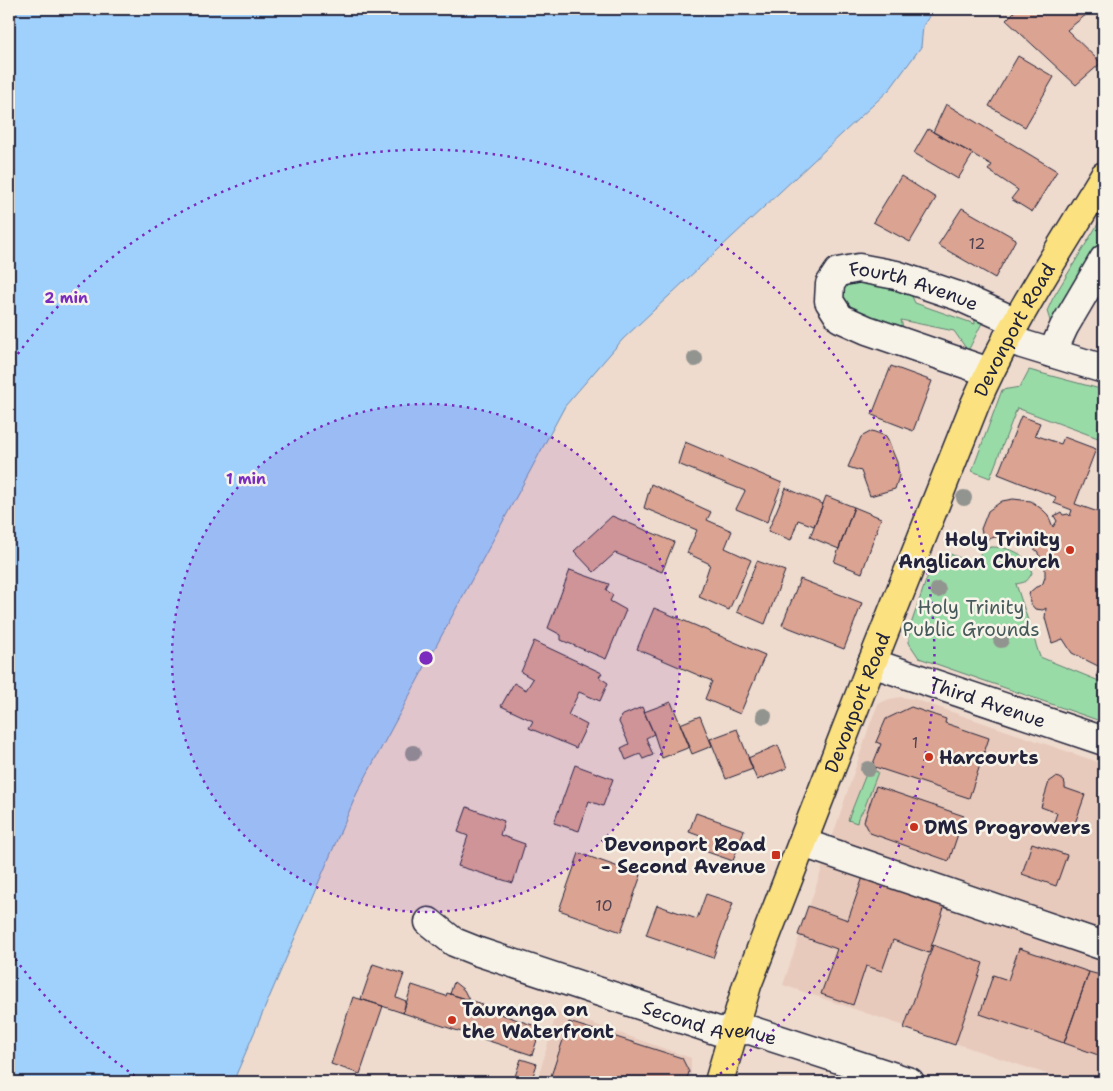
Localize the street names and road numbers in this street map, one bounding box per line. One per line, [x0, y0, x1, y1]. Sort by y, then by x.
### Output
street label: Fourth Avenue [847, 256, 982, 317]
street label: Devonport Road [968, 258, 1061, 401]
street label: Devonport Road [819, 629, 896, 777]
street label: Third Avenue [926, 671, 1049, 734]
street label: Second Avenue [639, 995, 780, 1051]

